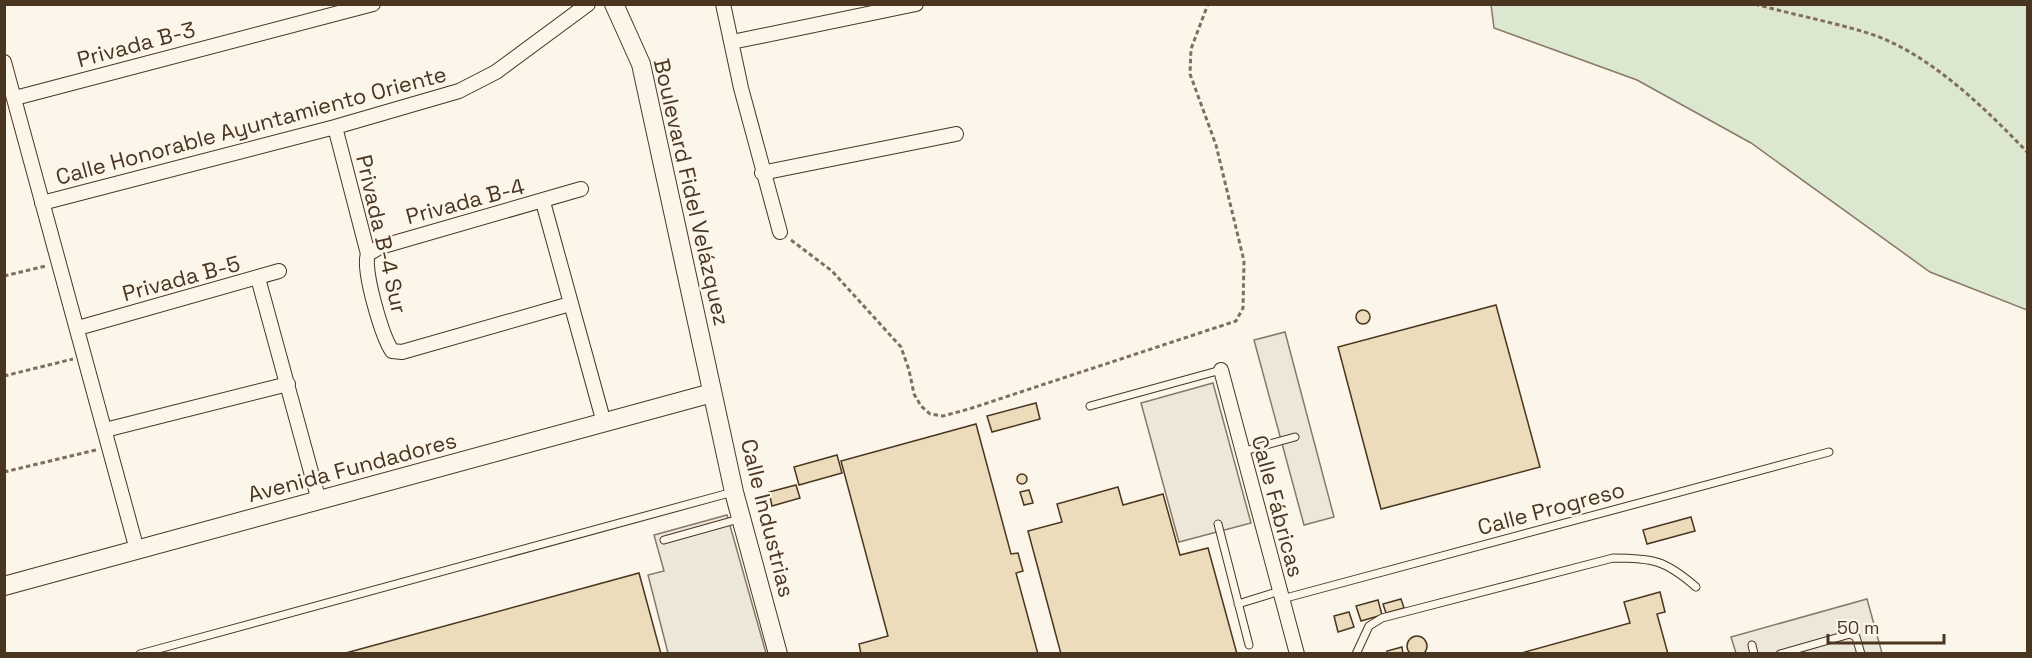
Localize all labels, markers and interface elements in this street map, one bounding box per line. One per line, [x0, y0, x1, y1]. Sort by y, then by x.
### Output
street label: Privada B-3 [74, 15, 198, 73]
street label: Boulevard Fidel Velázquez [648, 56, 736, 328]
street label: Calle Honorable Ayuntamiento Oriente [53, 59, 449, 191]
street label: Privada B-4 Sur [350, 152, 414, 316]
street label: Privada B-4 [403, 172, 528, 230]
street label: Privada B-5 [119, 249, 243, 307]
street label: Avenida Fundadores [245, 426, 459, 508]
street label: Calle Fábricas [1246, 432, 1310, 580]
street label: Calle Industrias [735, 436, 801, 600]
street label: Calle Progreso [1474, 475, 1628, 541]
scale bar [1828, 607, 1944, 645]
text: 50 m [1837, 616, 1879, 639]

